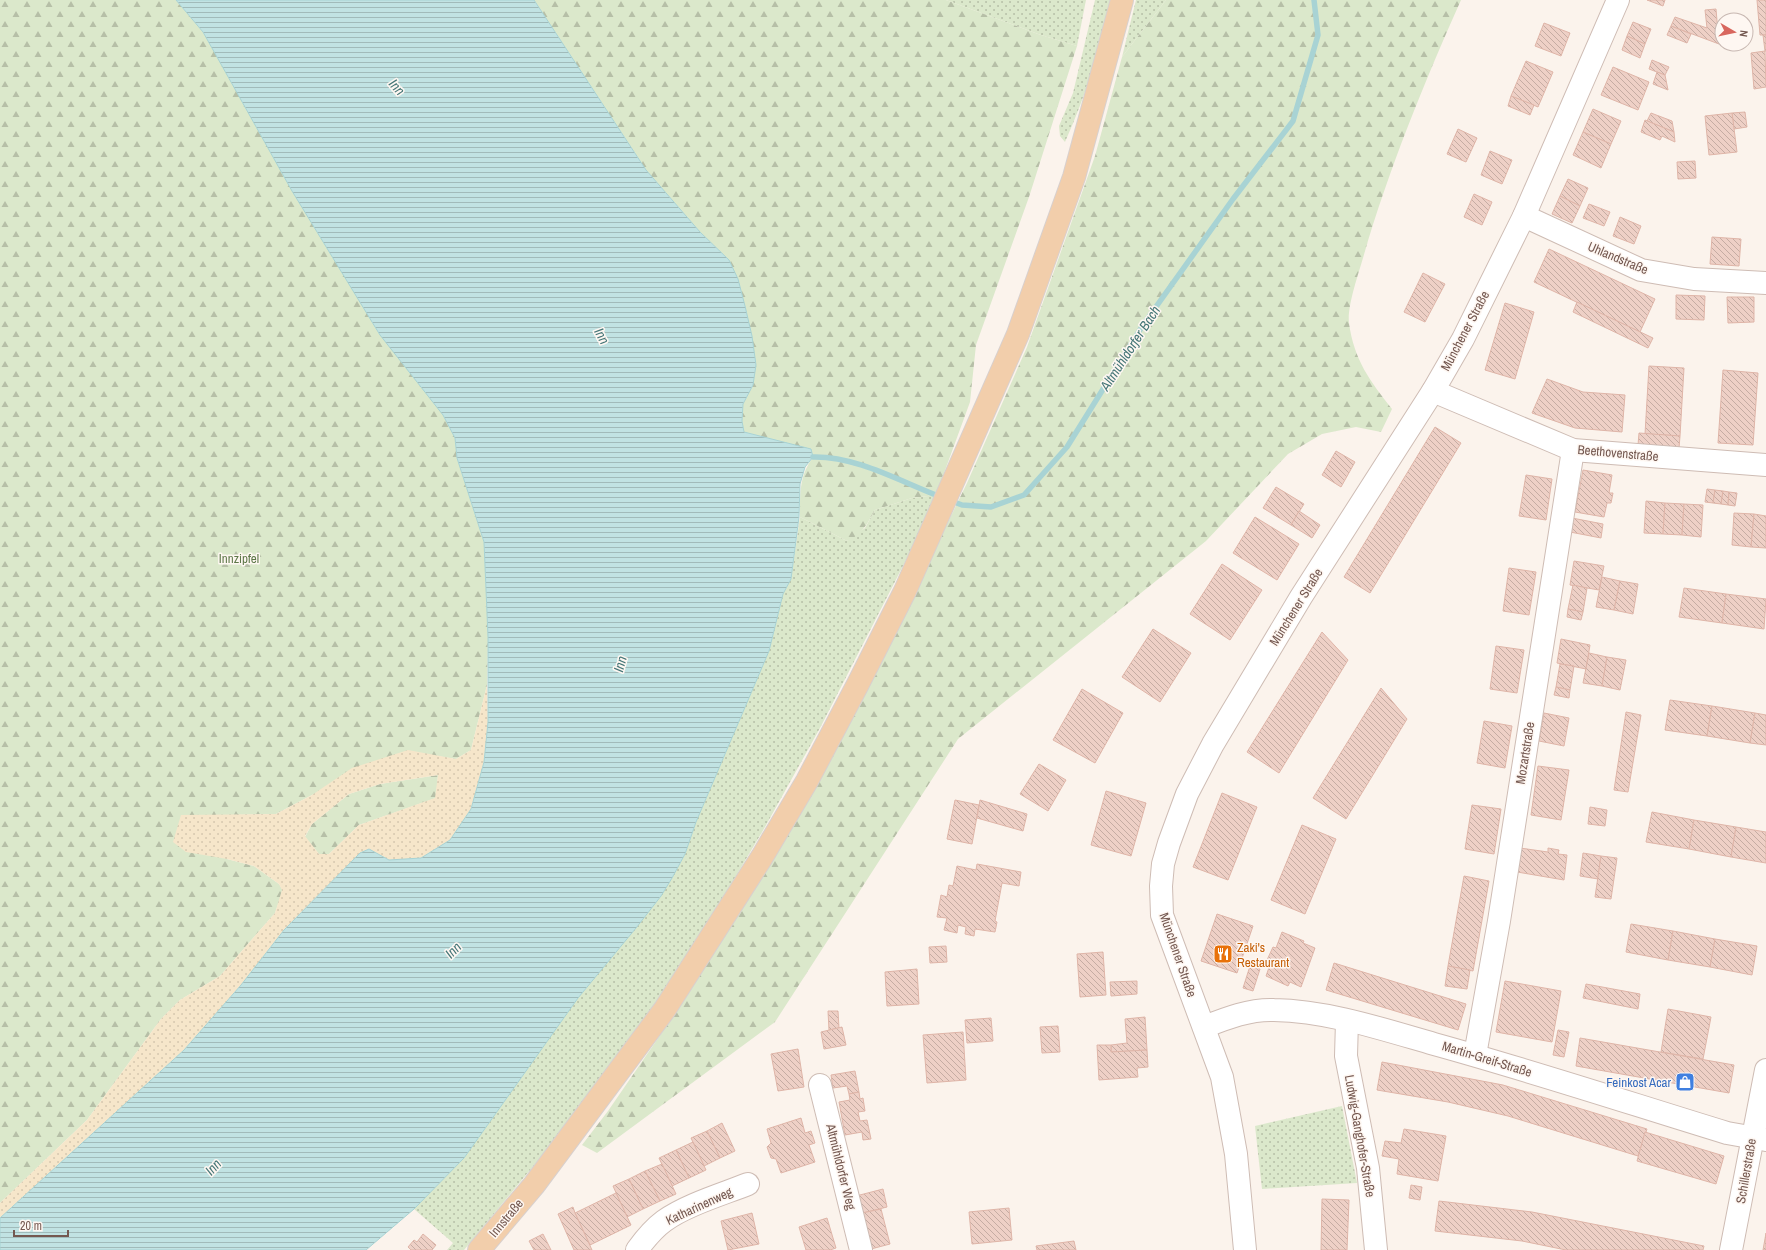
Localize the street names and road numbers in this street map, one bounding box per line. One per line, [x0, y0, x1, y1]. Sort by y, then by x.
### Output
street label: Uhlandstraße [1585, 238, 1651, 278]
street label: Münchener Straße [1437, 288, 1493, 374]
street label: Beethovenstraße [1577, 441, 1659, 465]
street label: Münchener Straße [1265, 565, 1327, 649]
street label: Mozartstraße [1512, 721, 1538, 785]
street label: Münchener Straße [1156, 910, 1200, 1000]
street label: Martin-Greif-Straße [1440, 1037, 1534, 1081]
street label: Ludwig-Ganghofer-Straße [1341, 1074, 1379, 1199]
street label: Altmühldorfer Weg [822, 1121, 860, 1212]
street label: Schillerstraße [1732, 1137, 1760, 1205]
street label: Katharinenweg [663, 1183, 735, 1229]
street label: Innstraße [485, 1195, 527, 1241]

